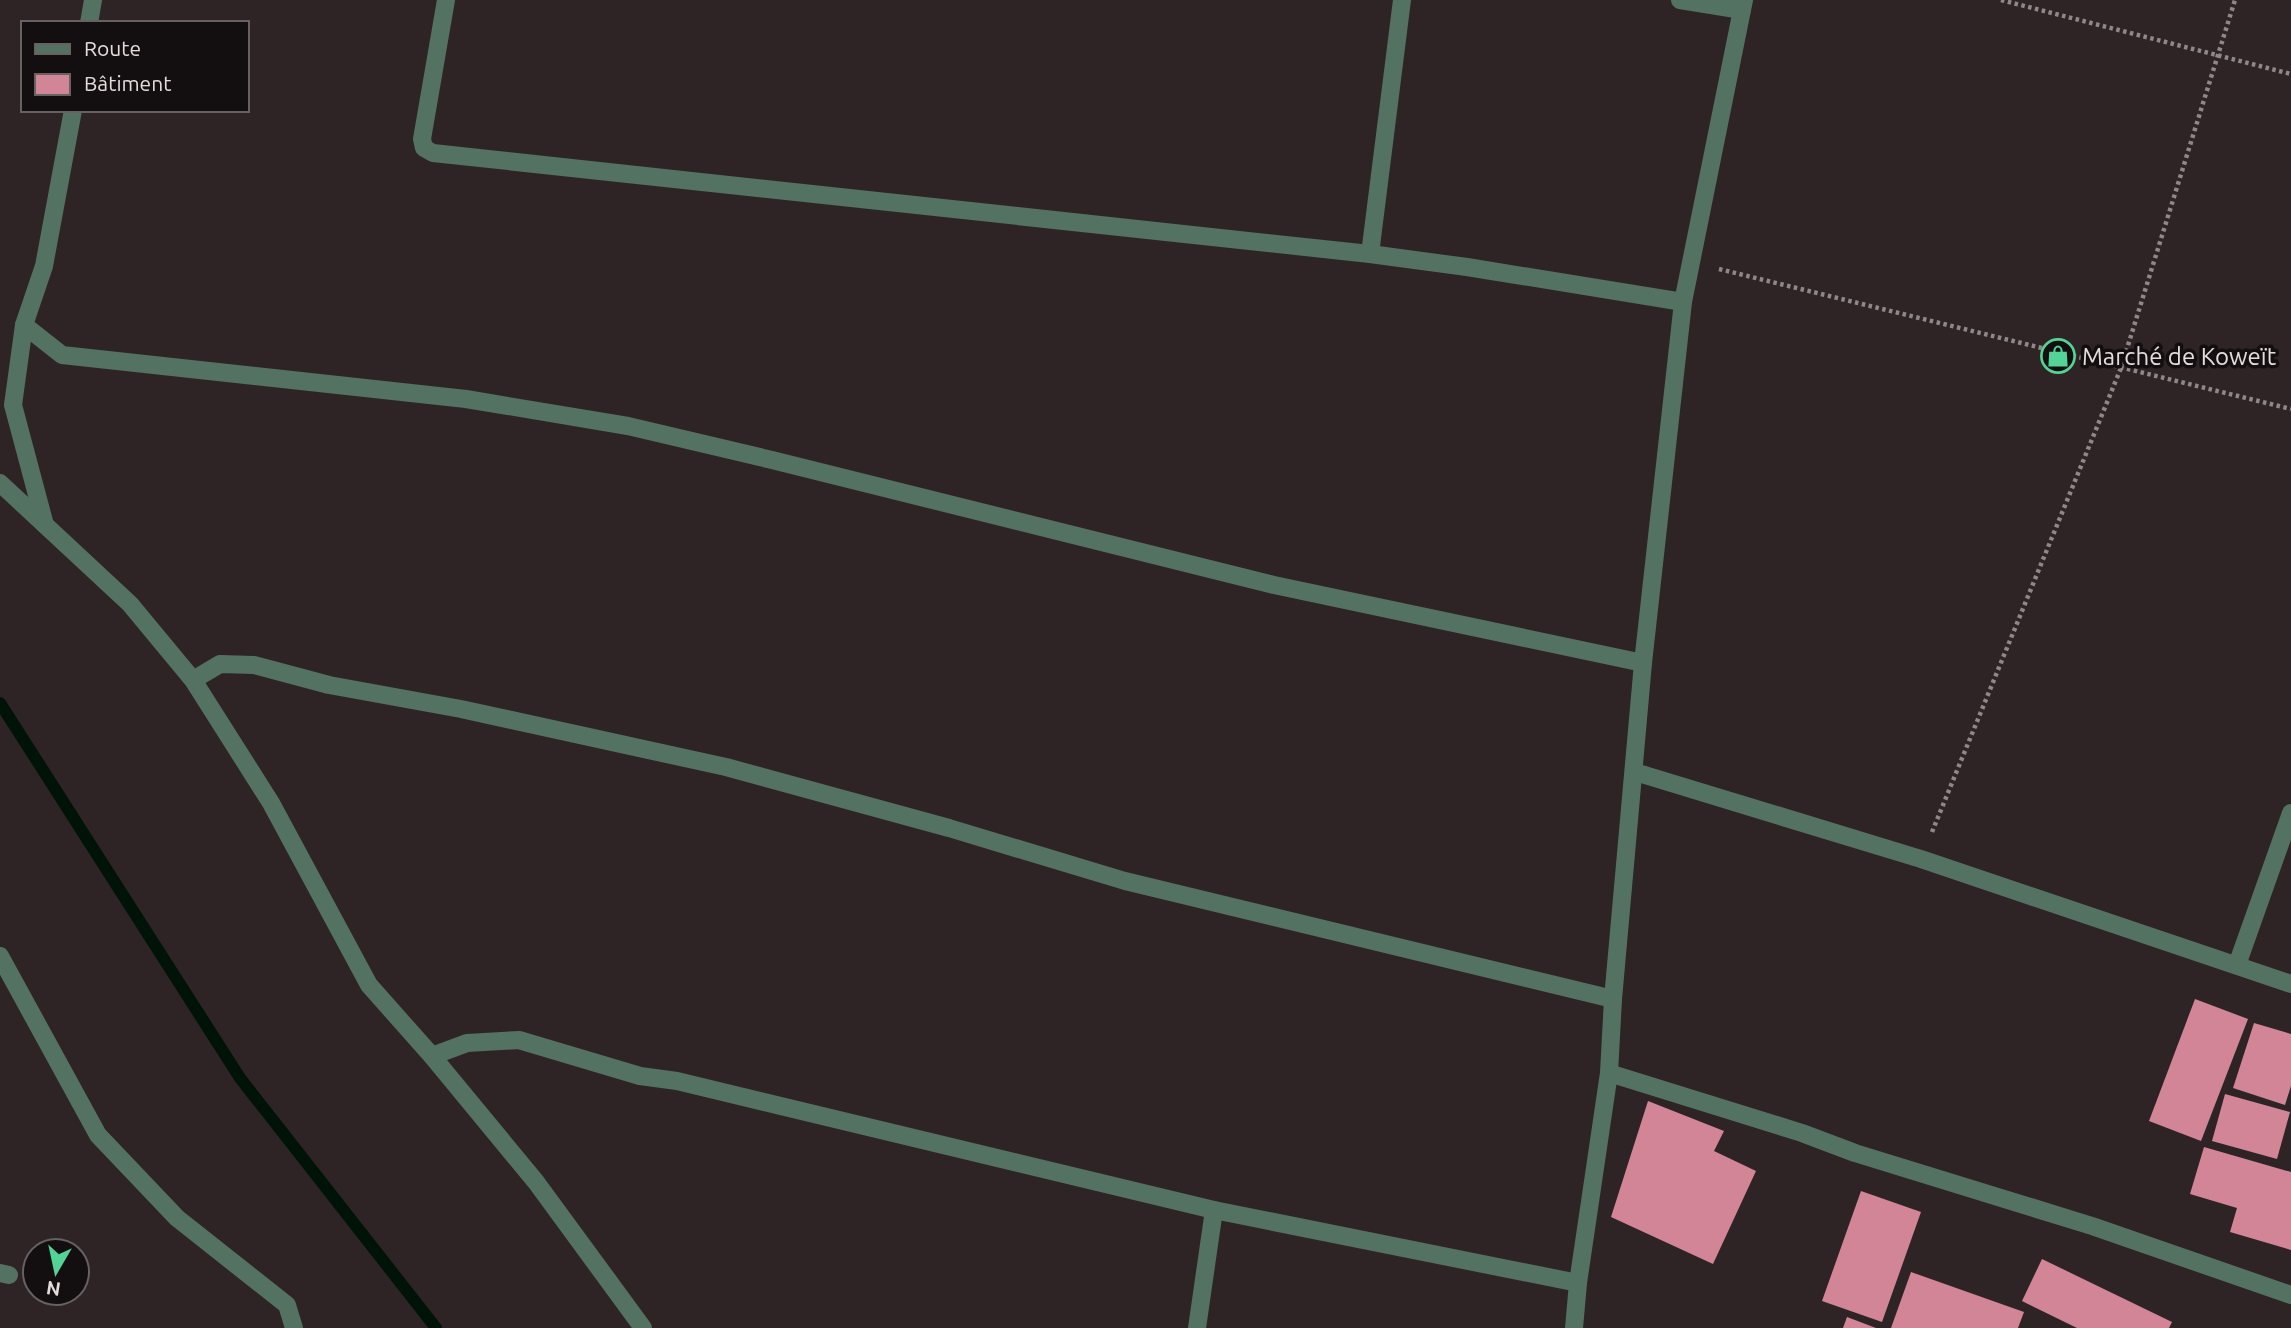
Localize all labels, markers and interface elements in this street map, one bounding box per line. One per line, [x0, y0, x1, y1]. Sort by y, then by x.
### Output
legend [21, 21, 248, 112]
text: Route [84, 36, 141, 60]
text: Bâtiment [84, 71, 171, 95]
shop icon: Marché de Koweït [2039, 337, 2077, 375]
place label: Marché de Koweït [2082, 343, 2277, 370]
north arrow [21, 1237, 91, 1307]
text: N [45, 1277, 62, 1301]

